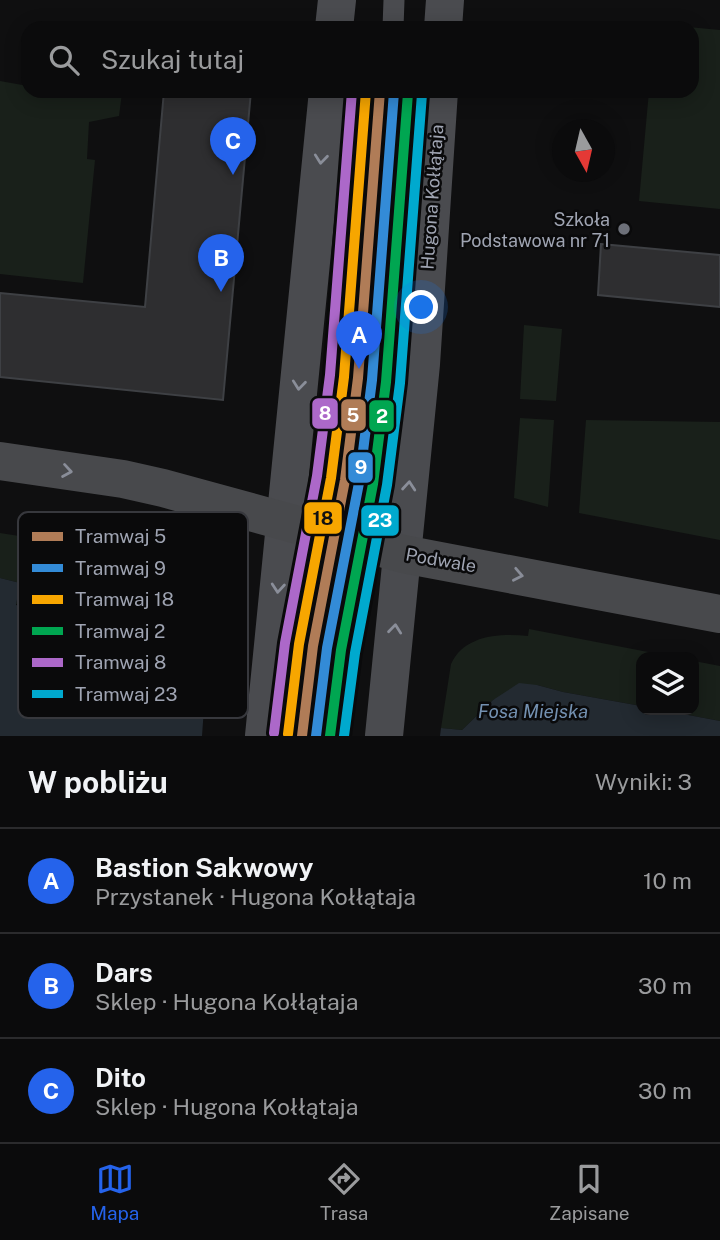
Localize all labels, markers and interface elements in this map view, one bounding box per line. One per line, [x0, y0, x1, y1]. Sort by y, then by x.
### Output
search box [21, 21, 699, 98]
icon: search [45, 41, 83, 79]
text: Szukaj tutaj [101, 44, 244, 75]
pin: C [210, 117, 256, 175]
north arrow [552, 119, 615, 182]
street label: Hugona Kołłątaja [416, 124, 448, 270]
one-way arrow [314, 154, 329, 165]
place label: Szkoła Podstawowa nr 71 [460, 209, 610, 251]
marker: Szkoła Podstawowa nr 71 [616, 221, 632, 237]
pin: B [198, 234, 244, 292]
your location [404, 290, 438, 324]
pin: A [336, 311, 382, 369]
one-way arrow [291, 379, 306, 391]
line badge: 8 [311, 397, 339, 430]
line badge: 5 [340, 398, 367, 432]
line badge: 2 [368, 399, 395, 433]
text: 8 [319, 402, 331, 424]
text: 5 [347, 404, 359, 426]
text: 2 [376, 405, 388, 427]
line badge: 9 [347, 451, 374, 484]
text: 9 [355, 456, 367, 478]
one-way arrow [62, 463, 73, 478]
one-way arrow [401, 480, 416, 491]
line badge: 18 [303, 501, 343, 535]
line badge: 23 [360, 504, 400, 537]
text: 18 [313, 507, 333, 529]
text: 23 [368, 509, 392, 531]
legend [18, 512, 248, 718]
text: Tramwaj 5 [75, 525, 166, 547]
street label: Podwale [404, 543, 478, 577]
text: Tramwaj 9 [75, 557, 166, 579]
one-way arrow [512, 566, 524, 581]
one-way arrow [271, 583, 286, 594]
text: Tramwaj 18 [75, 588, 174, 610]
text: Tramwaj 2 [75, 620, 165, 642]
one-way arrow [387, 623, 402, 634]
text: Tramwaj 8 [75, 651, 166, 673]
map controls [636, 652, 699, 715]
button: layers [636, 652, 699, 715]
text: Tramwaj 23 [75, 683, 177, 705]
water label: Fosa Miejska [478, 700, 588, 722]
text: W pobliżu [28, 764, 168, 800]
text: Wyniki: 3 [595, 768, 692, 795]
text: Bastion Sakwowy [95, 852, 313, 883]
text: A [43, 867, 59, 894]
text: 10 m [643, 867, 692, 894]
text: Przystanek · Hugona Kołłątaja [95, 883, 416, 910]
text: Dars [95, 957, 153, 988]
text: B [43, 972, 59, 999]
text: 30 m [638, 972, 692, 999]
text: Sklep · Hugona Kołłątaja [95, 988, 358, 1015]
text: Dito [95, 1062, 146, 1093]
text: C [43, 1077, 59, 1104]
text: 30 m [638, 1077, 692, 1104]
text: Sklep · Hugona Kołłątaja [95, 1093, 358, 1120]
tab: Mapa [90, 1160, 139, 1224]
tab: Trasa [320, 1160, 368, 1224]
tab: Zapisane [549, 1160, 630, 1224]

